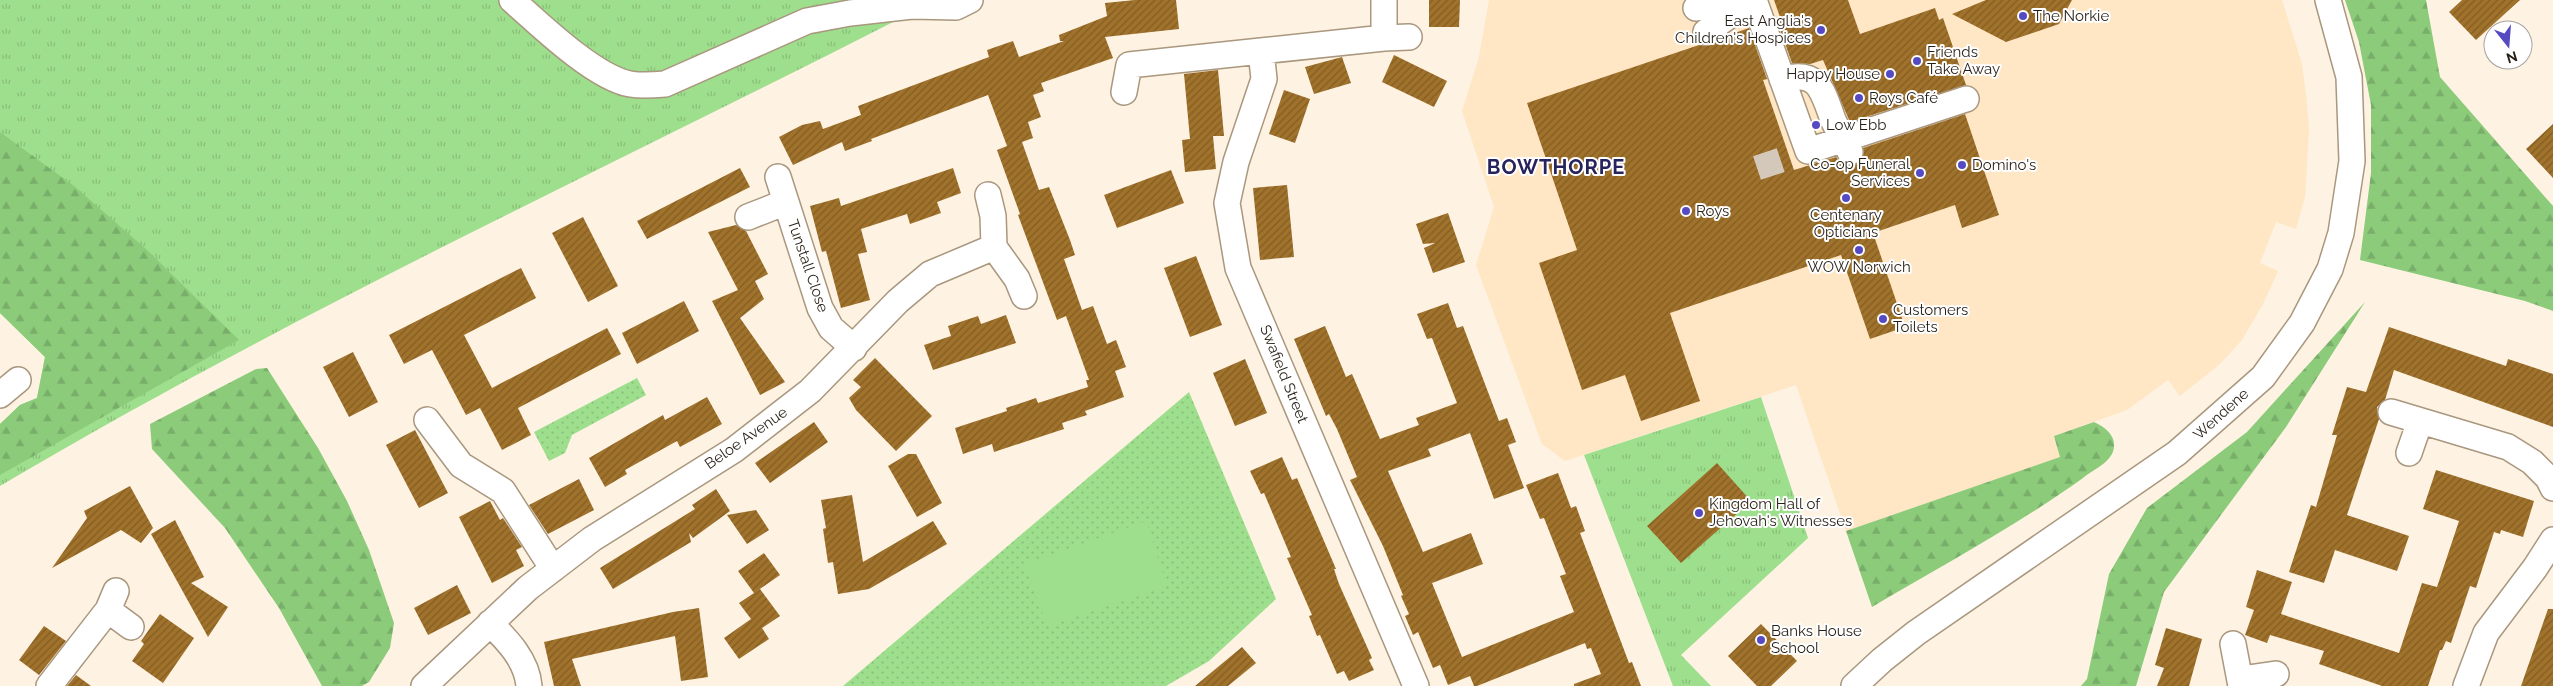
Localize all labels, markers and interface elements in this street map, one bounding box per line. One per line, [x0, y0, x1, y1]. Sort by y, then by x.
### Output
place label: The Norkie [2033, 7, 2109, 25]
marker: The Norkie [2017, 10, 2029, 22]
place label: East Anglia's Children's Hospices [1675, 12, 1811, 47]
north arrow [2483, 20, 2533, 70]
marker: East Anglia's Children's Hospices [1815, 24, 1827, 36]
place label: Friends Take Away [1927, 43, 2000, 78]
text: N [2504, 48, 2519, 67]
marker: Friends Take Away [1911, 55, 1923, 67]
place label: Happy House [1786, 65, 1880, 83]
marker: Happy House [1884, 68, 1896, 80]
place label: Roys Café [1869, 89, 1938, 107]
marker: Roys Café [1853, 92, 1865, 104]
place label: Low Ebb [1826, 116, 1886, 134]
marker: Low Ebb [1810, 119, 1822, 131]
district label: BOWTHORPE [1487, 155, 1625, 179]
place label: Co-op Funeral Services [1810, 155, 1911, 190]
place label: Domino's [1972, 156, 2036, 174]
marker: Domino's [1956, 159, 1968, 171]
marker: Co-op Funeral Services [1914, 167, 1926, 179]
marker: Centenary Opticians [1840, 192, 1852, 204]
place label: Roys [1696, 202, 1729, 220]
marker: Roys [1680, 205, 1692, 217]
place label: Centenary Opticians [1810, 206, 1882, 241]
street label: Tunstall Close [784, 217, 832, 315]
marker: WOW Norwich [1853, 244, 1865, 256]
place label: WOW Norwich [1807, 258, 1911, 276]
place label: Customers Toilets [1893, 301, 1968, 336]
marker: Customers Toilets [1877, 313, 1889, 325]
street label: Swafield Street [1256, 322, 1312, 426]
street label: Wendene [2190, 384, 2252, 443]
street label: Beloe Avenue [701, 403, 791, 473]
place label: Kingdom Hall of Jehovah's Witnesses [1709, 495, 1852, 530]
marker: Kingdom Hall of Jehovah's Witnesses [1693, 507, 1705, 519]
place label: Banks House School [1771, 622, 1862, 657]
marker: Banks House School [1755, 634, 1767, 646]

